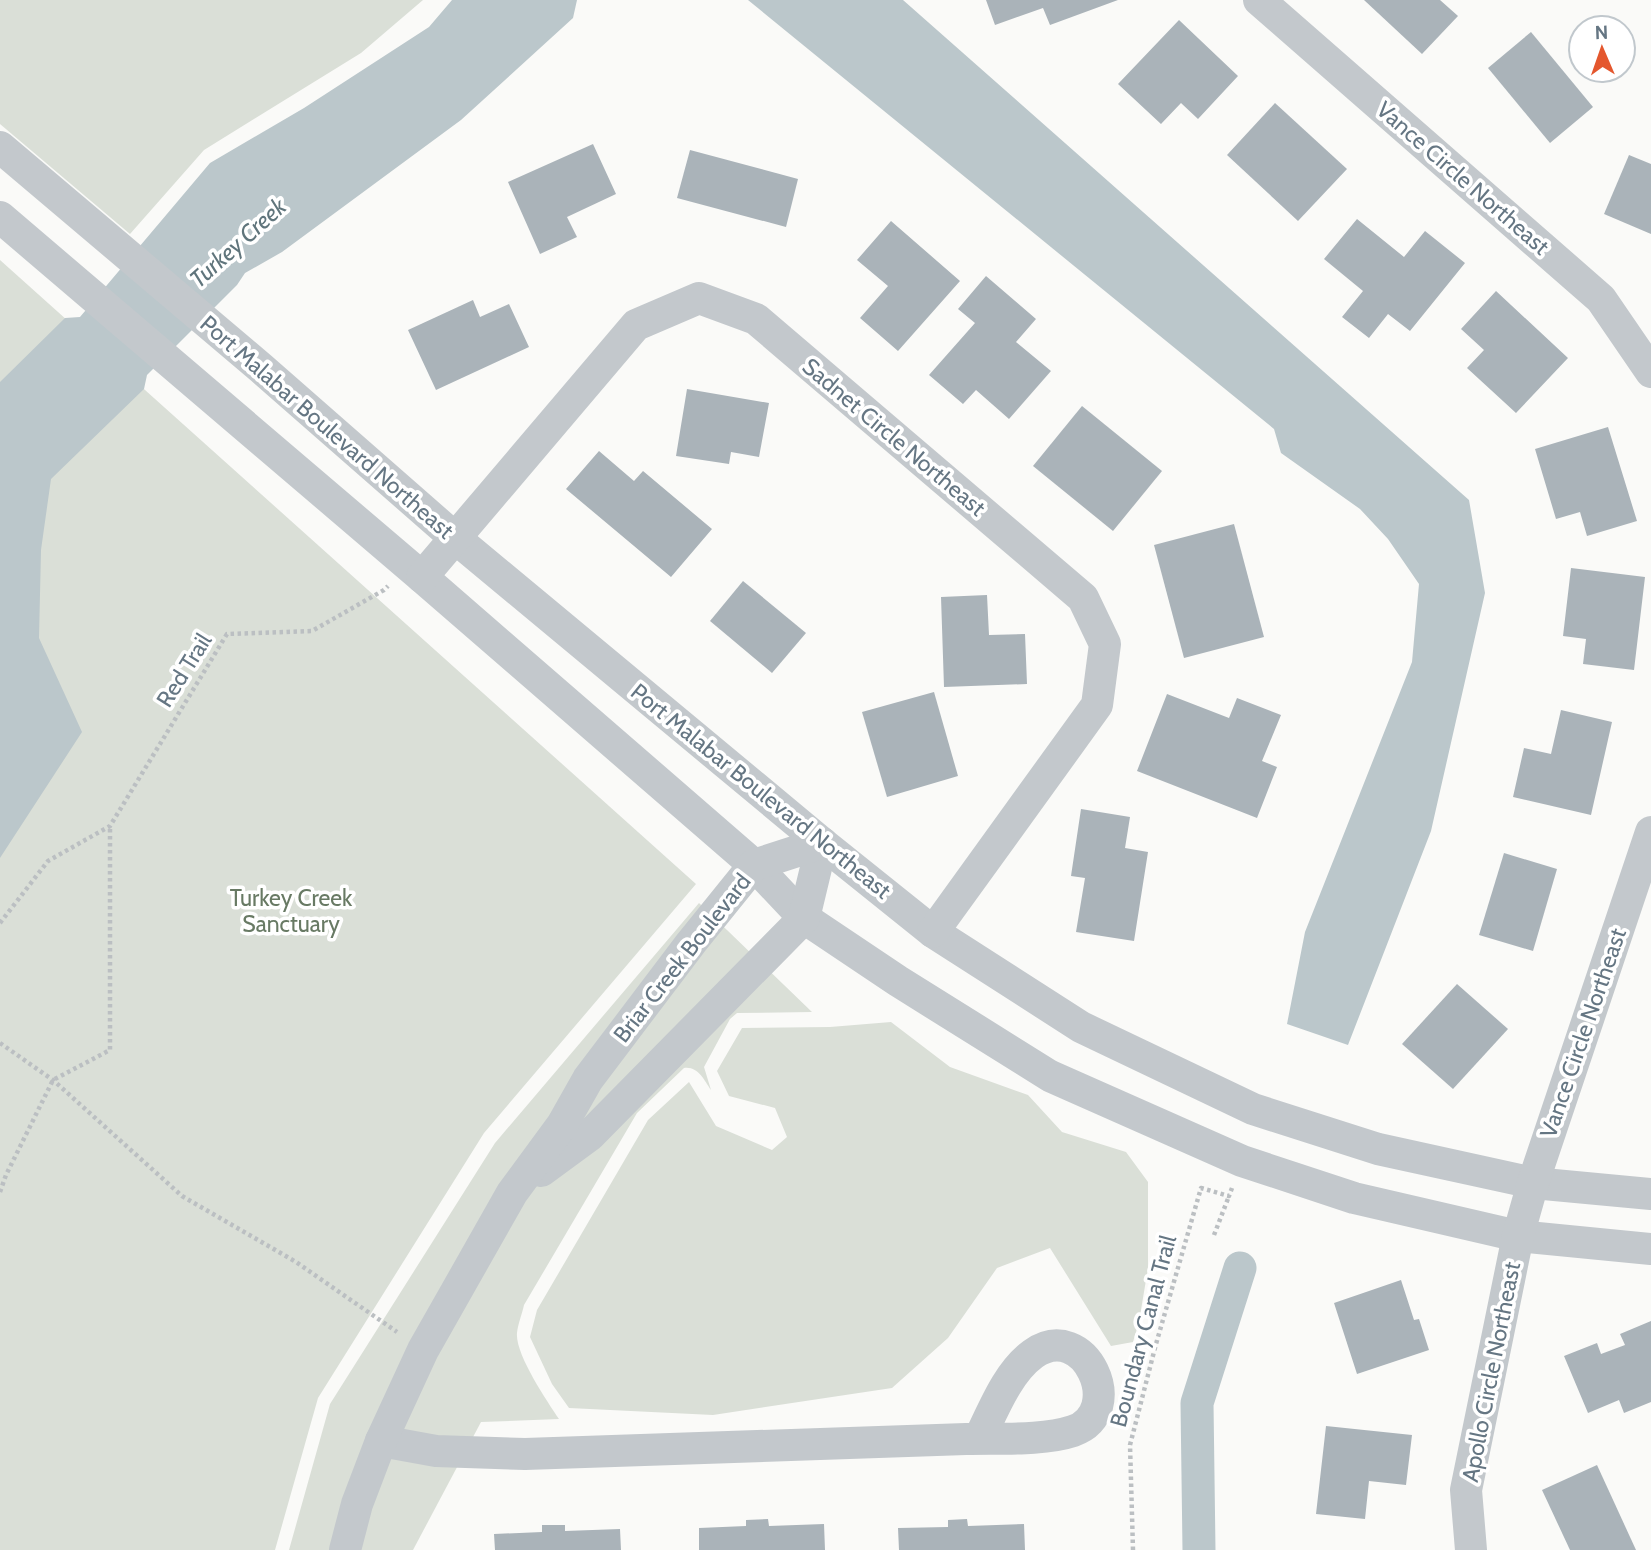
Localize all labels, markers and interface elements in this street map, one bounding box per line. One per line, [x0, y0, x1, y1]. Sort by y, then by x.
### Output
north arrow [1567, 14, 1637, 84]
text: N [1594, 21, 1609, 44]
street label: Vance Circle Northeast [1371, 95, 1555, 261]
water label: Turkey Creek [184, 191, 292, 293]
street label: Port Malabar Boulevard Northeast [195, 309, 460, 545]
street label: Sadnet Circle Northeast [797, 352, 991, 522]
street label: Red Trail [150, 627, 218, 712]
street label: Port Malabar Boulevard Northeast [625, 677, 897, 905]
street label: Briar Creek Boulevard [607, 868, 757, 1048]
park label: Turkey Creek Sanctuary [230, 884, 353, 938]
street label: Vance Circle Northeast [1534, 924, 1632, 1141]
street label: Boundary Canal Trail [1104, 1231, 1182, 1430]
street label: Apollo Circle Northeast [1456, 1259, 1526, 1484]

